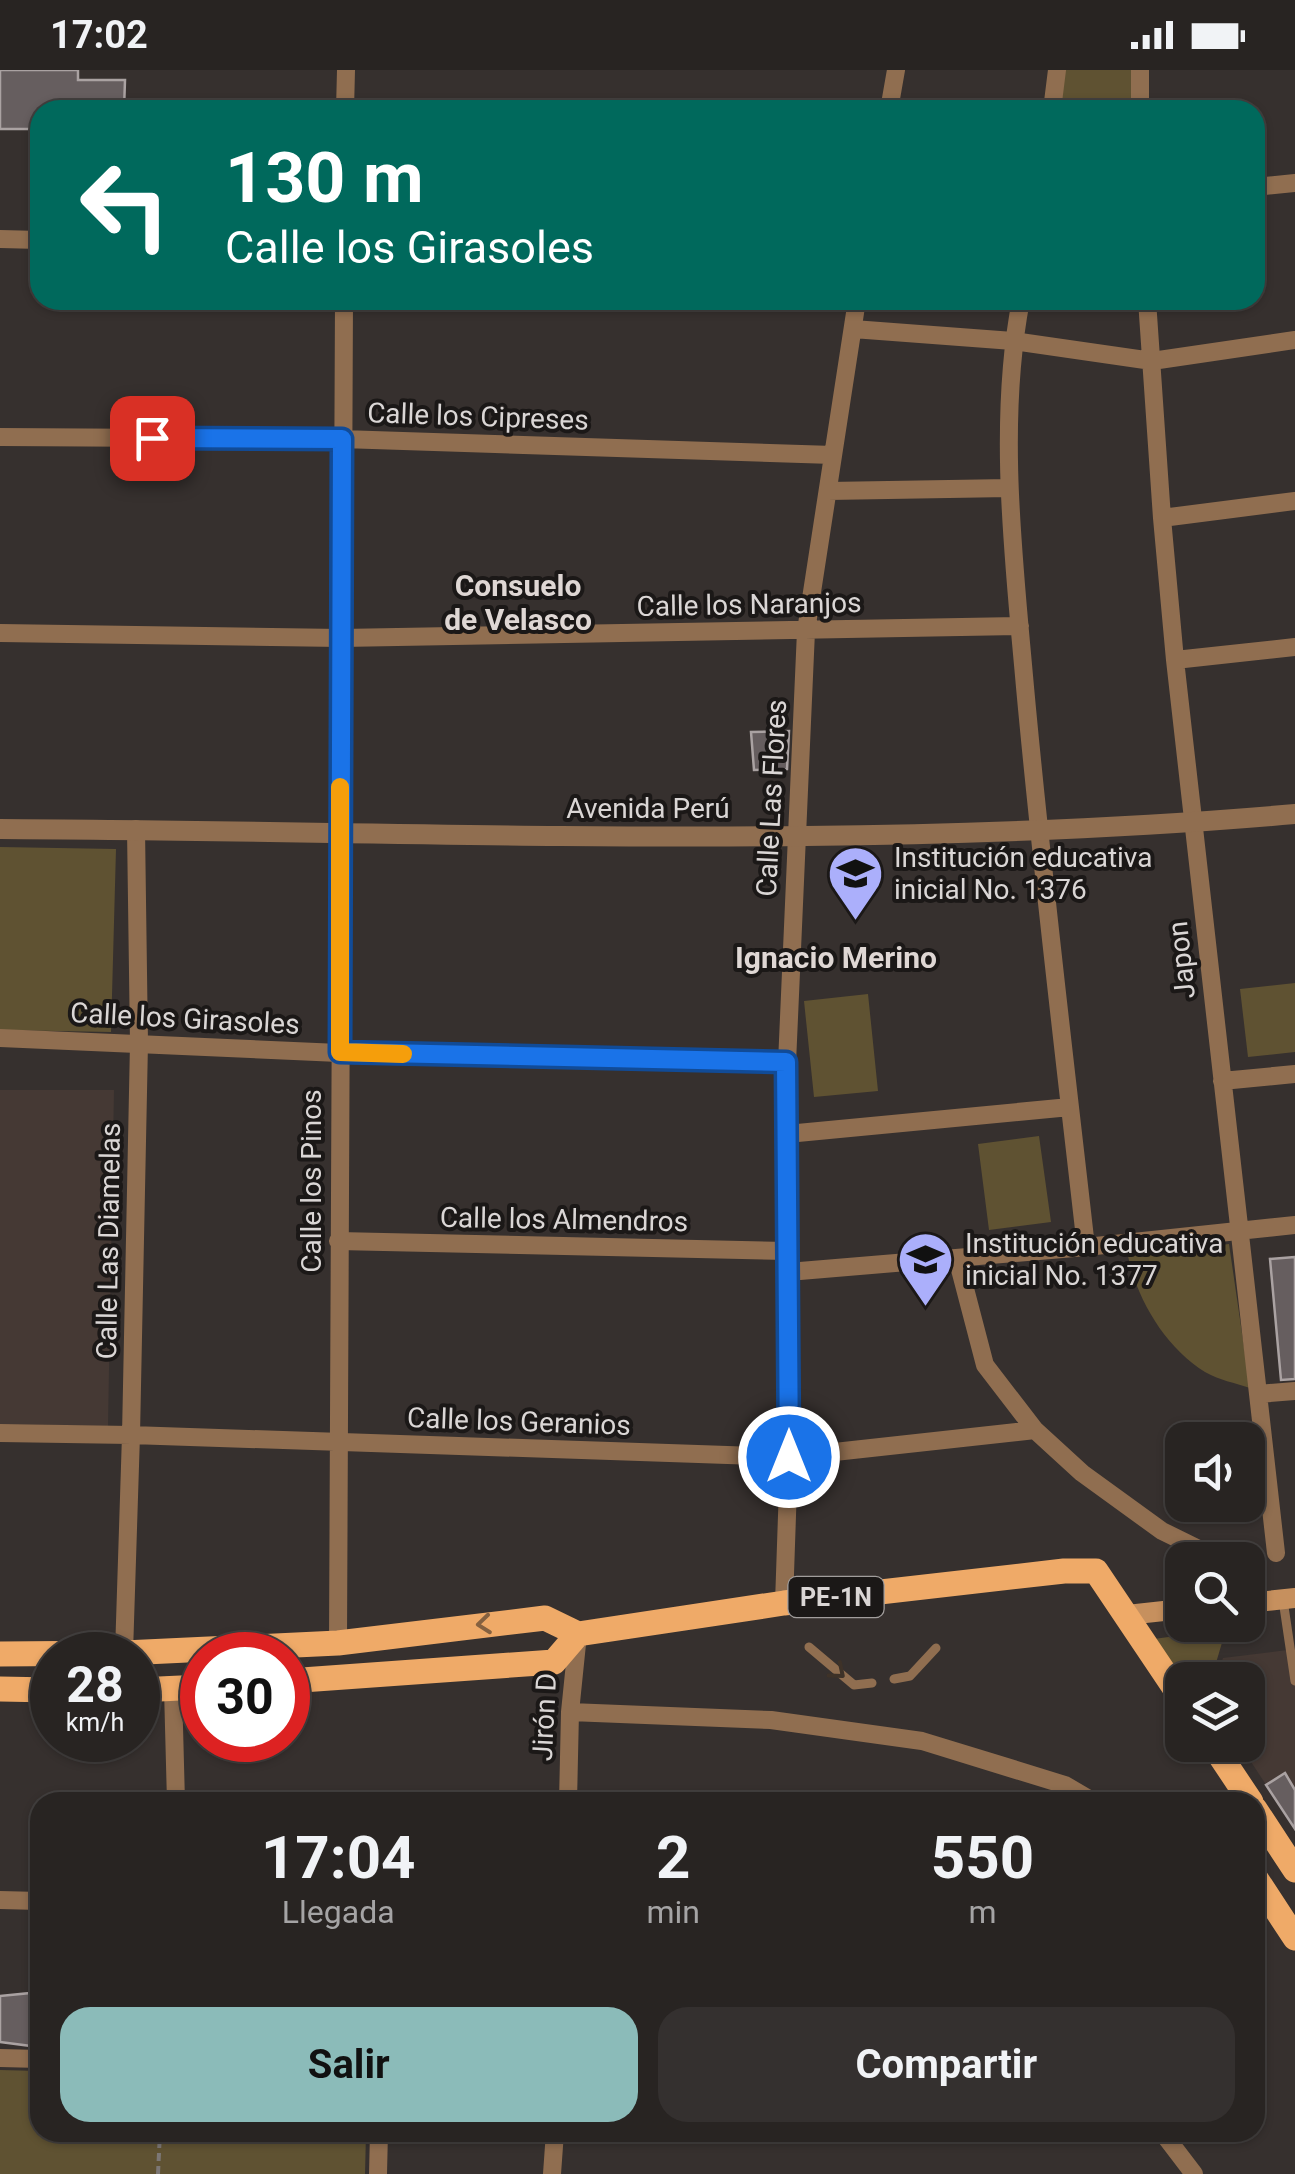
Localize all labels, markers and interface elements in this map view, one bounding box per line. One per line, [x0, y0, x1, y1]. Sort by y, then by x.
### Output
text: 17:02 [50, 13, 148, 57]
text: 130 m [225, 137, 424, 219]
icon: left [60, 140, 190, 270]
text: Calle los Girasoles [225, 221, 594, 274]
pin [110, 396, 195, 481]
street label: Calle los Cipreses [367, 396, 589, 437]
icon: arrive [125, 411, 180, 466]
district label: Consuelo de Velasco [444, 568, 592, 637]
street label: Calle los Naranjos [636, 586, 862, 623]
street label: Calle Las Flores [750, 699, 793, 897]
street label: Avenida Perú [566, 792, 730, 825]
place label: Institución educativa inicial No. 1376 [894, 841, 1152, 906]
school or university icon: Institución educativa inicial No. 1376 [825, 843, 885, 922]
street label: Japon [1161, 920, 1202, 1000]
district label: Ignacio Merino [735, 940, 937, 975]
street label: Calle los Girasoles [69, 996, 300, 1041]
street label: Calle los Pinos [295, 1089, 328, 1273]
street label: Calle Las Diamelas [90, 1122, 127, 1360]
street label: Calle los Almendros [440, 1201, 688, 1238]
place label: Institución educativa inicial No. 1377 [965, 1227, 1223, 1292]
school or university icon: Institución educativa inicial No. 1377 [896, 1229, 956, 1308]
street label: Calle los Geranios [407, 1401, 631, 1442]
position arrow [737, 1405, 841, 1509]
map controls [1165, 1422, 1265, 1762]
button: sound [1165, 1422, 1265, 1522]
button: search [1165, 1542, 1265, 1642]
road number: PE-1N [788, 1577, 884, 1617]
one-way arrow [476, 1613, 492, 1634]
speed limit sign: 30 [180, 1632, 310, 1762]
text: 28 [66, 1656, 124, 1714]
one-way arrow [827, 1660, 845, 1678]
button: layers [1165, 1662, 1265, 1762]
street label: Jirón D [526, 1672, 563, 1762]
text: km/h [66, 1708, 124, 1737]
text: 17:04 [261, 1822, 416, 1893]
text: 2 [656, 1822, 690, 1893]
text: 550 [931, 1822, 1034, 1893]
text: Llegada [282, 1893, 395, 1931]
text: min [646, 1893, 700, 1931]
text: m [968, 1893, 996, 1931]
button: Salir [60, 2007, 638, 2122]
button: Compartir [658, 2007, 1235, 2122]

